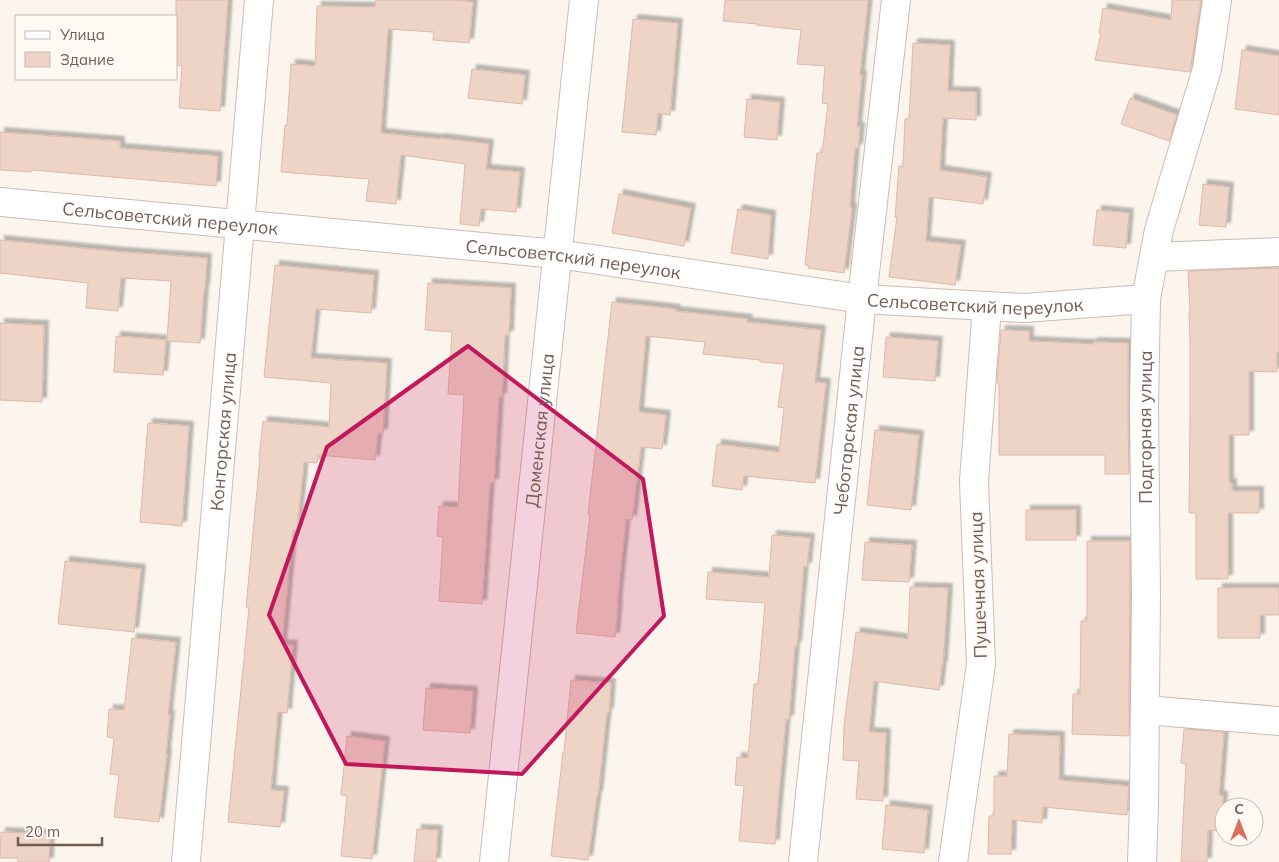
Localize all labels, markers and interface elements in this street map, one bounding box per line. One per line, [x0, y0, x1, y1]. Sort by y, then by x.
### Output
legend [15, 15, 178, 80]
text: Улица [59, 25, 105, 44]
text: Здание [60, 50, 114, 69]
street label: Сельсоветский переулок [61, 196, 280, 239]
street label: Сельсоветский переулок [465, 234, 683, 284]
street label: Сельсоветский переулок [866, 288, 1084, 320]
street label: Чеботарская улица [828, 344, 869, 516]
street label: Подгорная улица [1132, 350, 1157, 504]
street label: Конторская улица [204, 351, 241, 512]
street label: Доменская улица [520, 352, 559, 508]
street label: Пушечная улица [964, 511, 992, 659]
north arrow [1214, 797, 1264, 847]
text: С [1234, 800, 1244, 818]
scale bar [18, 814, 101, 846]
text: 20 m [25, 822, 60, 841]

